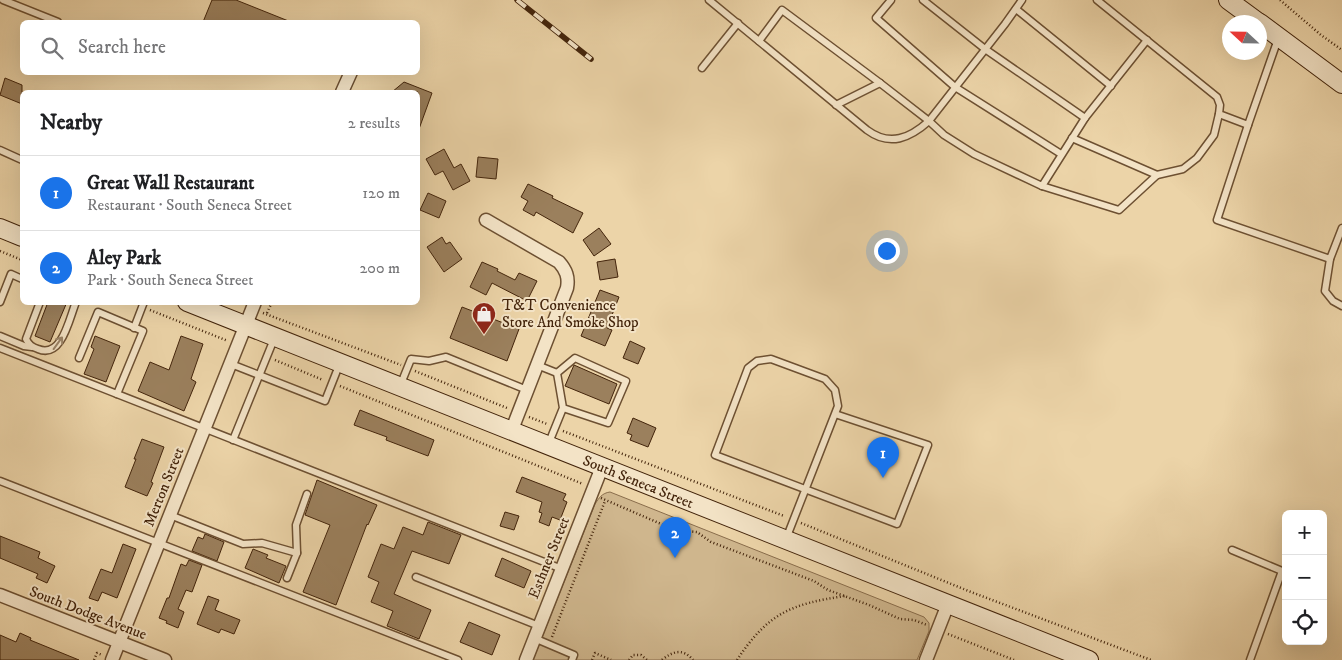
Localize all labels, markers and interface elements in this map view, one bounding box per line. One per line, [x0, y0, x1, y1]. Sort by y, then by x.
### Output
north arrow [1222, 15, 1267, 60]
search box [20, 20, 420, 75]
icon: search [38, 34, 66, 62]
text: Search here [78, 36, 166, 59]
text: Nearby [40, 110, 102, 136]
text: 2 results [348, 113, 400, 133]
text: Great Wall Restaurant [87, 172, 254, 195]
text: 1 [53, 183, 59, 203]
text: 120 m [362, 183, 400, 203]
text: Restaurant · South Seneca Street [87, 195, 292, 215]
your location [874, 238, 900, 264]
text: Aley Park [87, 247, 161, 270]
text: 2 [52, 258, 60, 278]
text: 200 m [359, 258, 400, 278]
text: Park · South Seneca Street [87, 270, 253, 290]
place label: T&T Convenience Store And Smoke Shop [502, 296, 639, 332]
shop icon: T&T Convenience Store And Smoke Shop [471, 301, 497, 335]
one-way arrow [53, 336, 63, 350]
pin: 1 [867, 437, 899, 478]
street label: Merton Street [139, 444, 189, 529]
street label: South Seneca Street [580, 451, 696, 513]
map controls [1282, 510, 1327, 645]
button: + [1282, 510, 1327, 555]
street label: Esthner Street [524, 514, 574, 602]
pin: 2 [659, 517, 691, 558]
button: − [1282, 555, 1327, 600]
street label: South Dodge Avenue [27, 582, 149, 644]
button: locate [1282, 600, 1327, 645]

